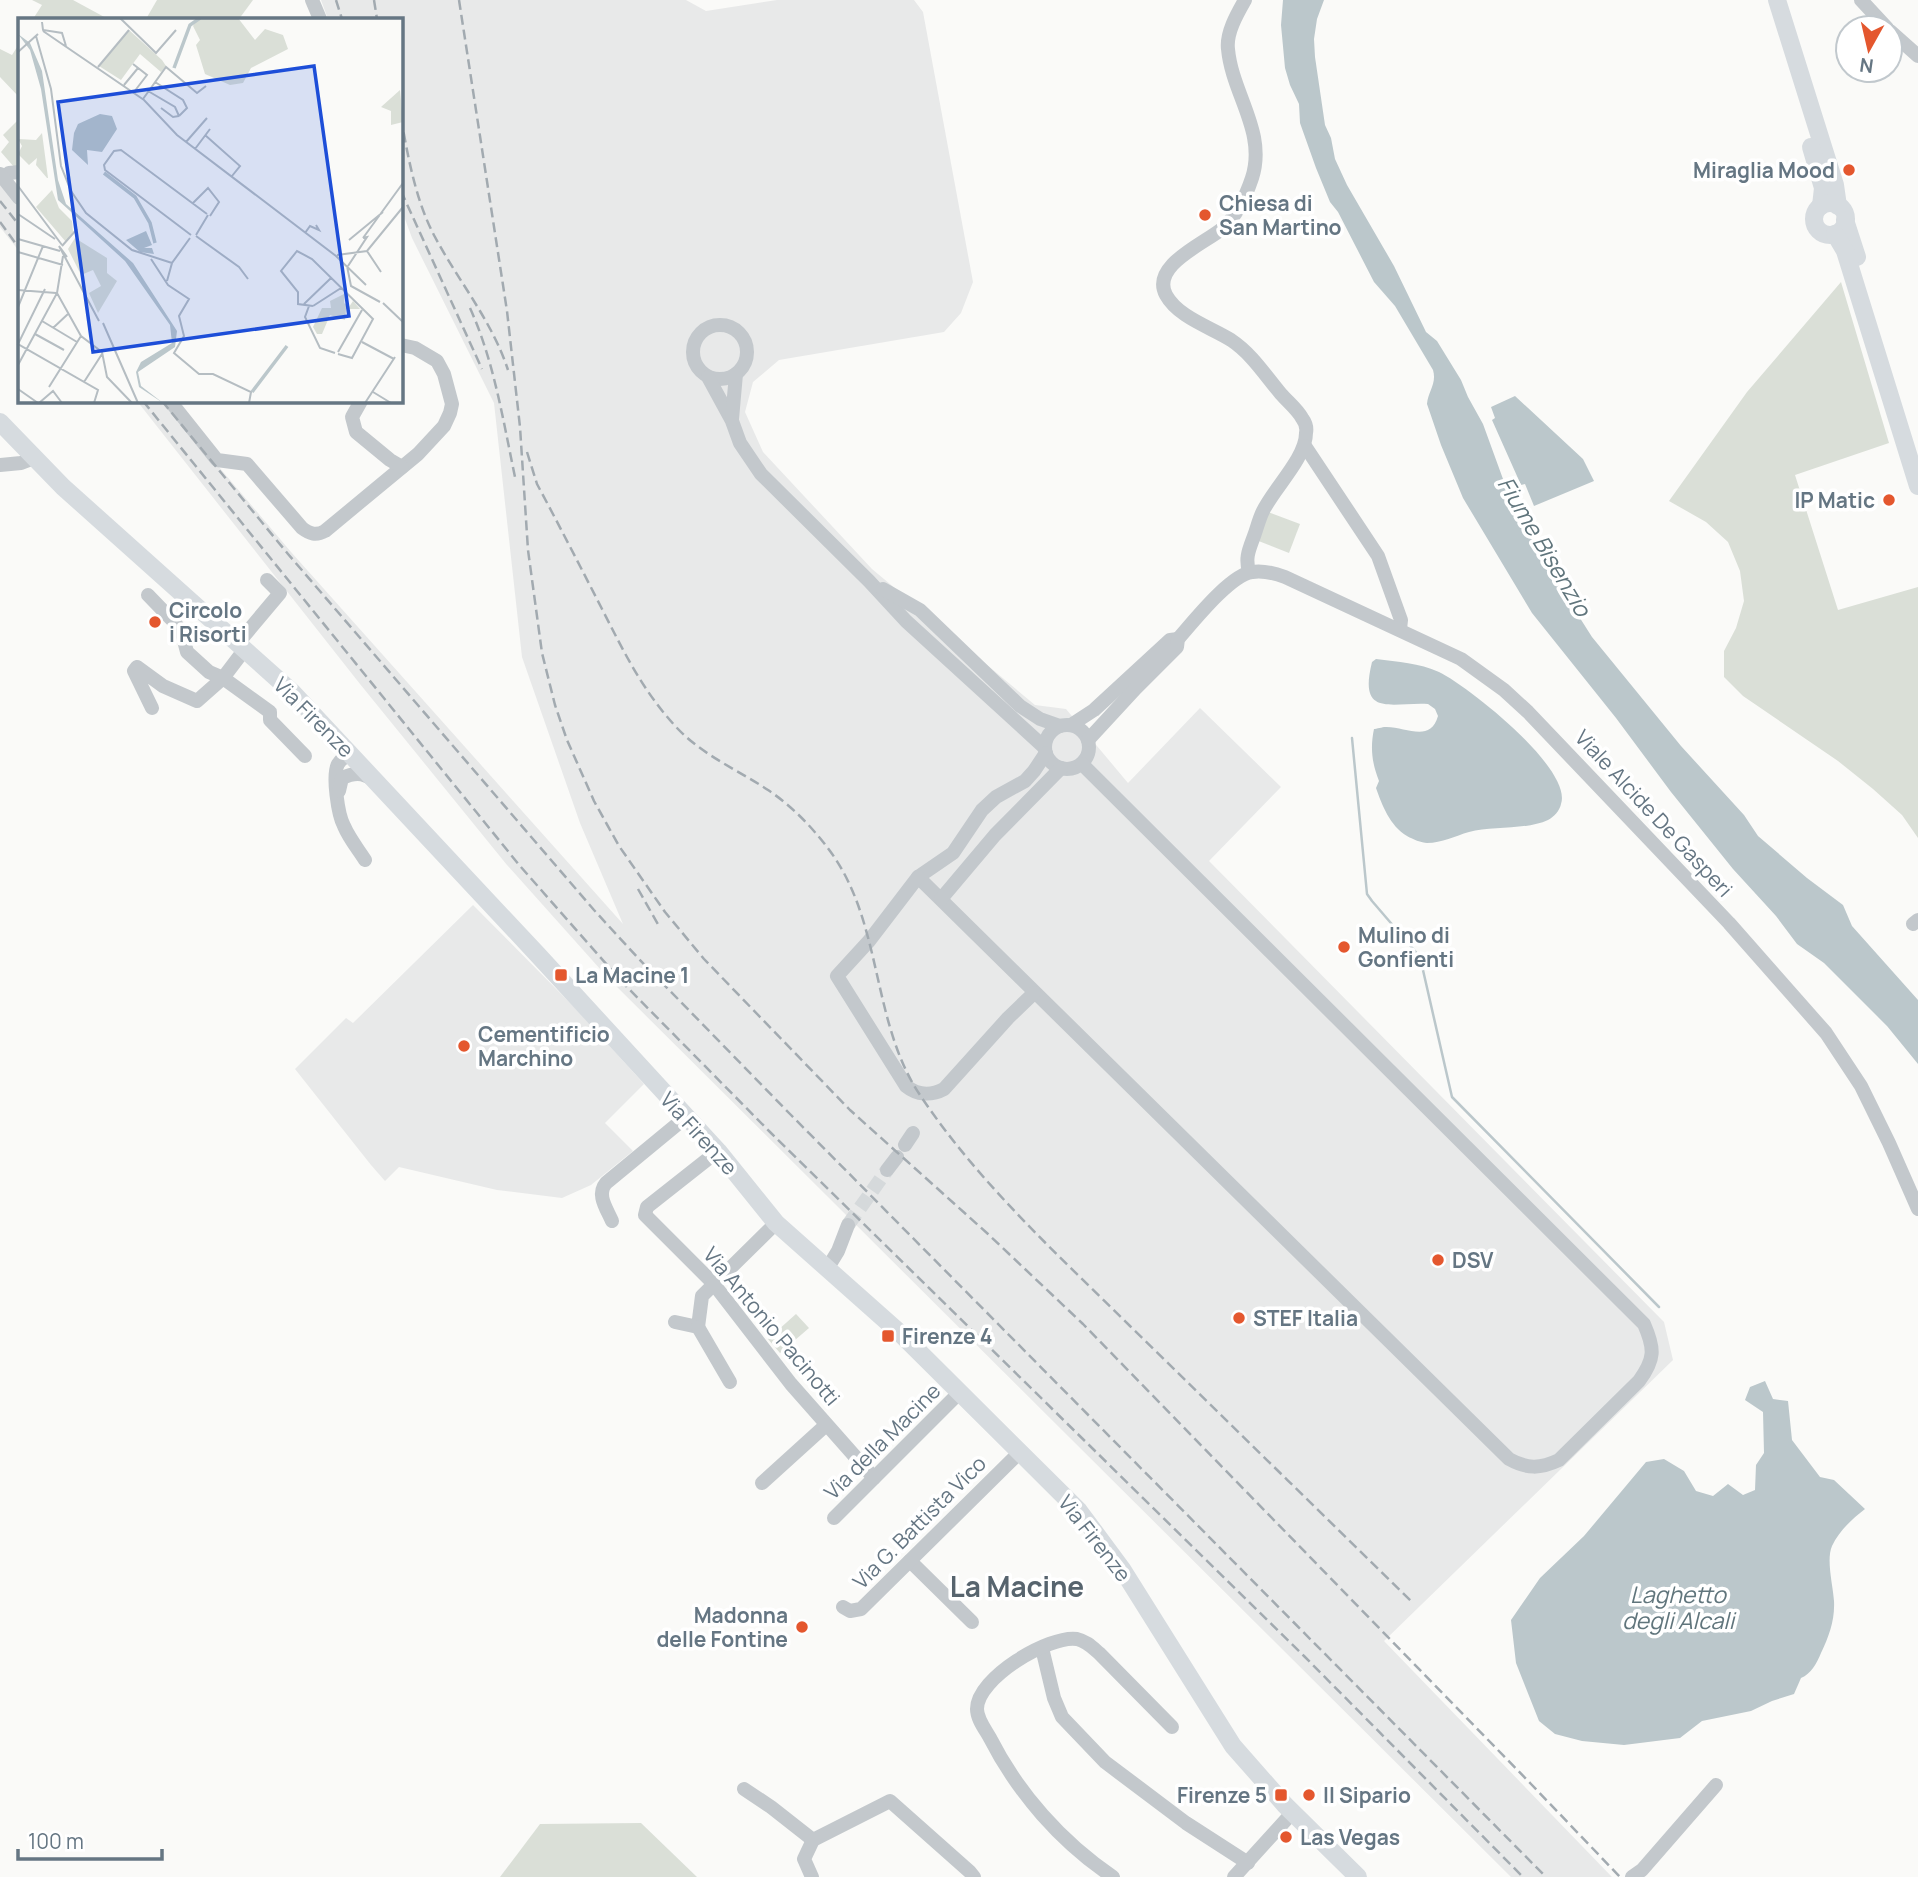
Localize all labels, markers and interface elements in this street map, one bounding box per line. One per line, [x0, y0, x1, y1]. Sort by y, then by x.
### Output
north arrow [1834, 14, 1904, 84]
inset map [18, 18, 402, 402]
text: N [1858, 52, 1875, 80]
place label: Miraglia Mood [1693, 156, 1835, 184]
marker: Miraglia Mood [1841, 162, 1857, 178]
place label: Chiesa di San Martino [1219, 189, 1342, 241]
marker: Chiesa di San Martino [1197, 207, 1213, 223]
water label: Fiume Bisenzio [1491, 470, 1600, 623]
place label: IP Matic [1794, 486, 1875, 514]
marker: IP Matic [1881, 492, 1897, 508]
place label: Circolo i Risorti [169, 596, 247, 648]
marker: Circolo i Risorti [147, 614, 163, 630]
street label: Via Firenze [268, 671, 360, 763]
street label: Viale Alcide De Gasperi [1569, 723, 1739, 903]
place label: Mulino di Gonfienti [1358, 921, 1454, 973]
marker: Mulino di Gonfienti [1336, 939, 1352, 955]
place label: La Macine 1 [575, 961, 689, 989]
marker: La Macine 1 [553, 967, 569, 983]
place label: Cementificio Marchino [478, 1020, 610, 1072]
marker: Cementificio Marchino [456, 1038, 472, 1054]
street label: Via Firenze [654, 1085, 744, 1181]
street label: Via Antonio Pacinotti [697, 1241, 847, 1411]
place label: DSV [1452, 1246, 1494, 1274]
marker: DSV [1430, 1252, 1446, 1268]
place label: STEF Italia [1253, 1304, 1358, 1332]
marker: STEF Italia [1231, 1310, 1247, 1326]
place label: Firenze 4 [902, 1322, 993, 1350]
marker: Firenze 4 [880, 1328, 896, 1344]
street label: Via della Macine [818, 1377, 946, 1505]
street label: Via G. Battista Vico [846, 1449, 992, 1595]
street label: Via Firenze [1052, 1489, 1138, 1587]
district label: La Macine [950, 1567, 1084, 1605]
water label: Laghetto degli Alcali [1622, 1578, 1737, 1636]
place label: Madonna delle Fontine [656, 1601, 788, 1653]
marker: Madonna delle Fontine [794, 1619, 810, 1635]
place label: Firenze 5 [1177, 1781, 1267, 1809]
place label: Il Sipario [1323, 1781, 1411, 1809]
marker: Firenze 5 [1273, 1787, 1289, 1803]
marker: Il Sipario [1301, 1787, 1317, 1803]
scale bar [18, 1818, 161, 1862]
place label: Las Vegas [1300, 1823, 1400, 1851]
text: 100 m [28, 1827, 84, 1855]
marker: Las Vegas [1278, 1829, 1294, 1845]

